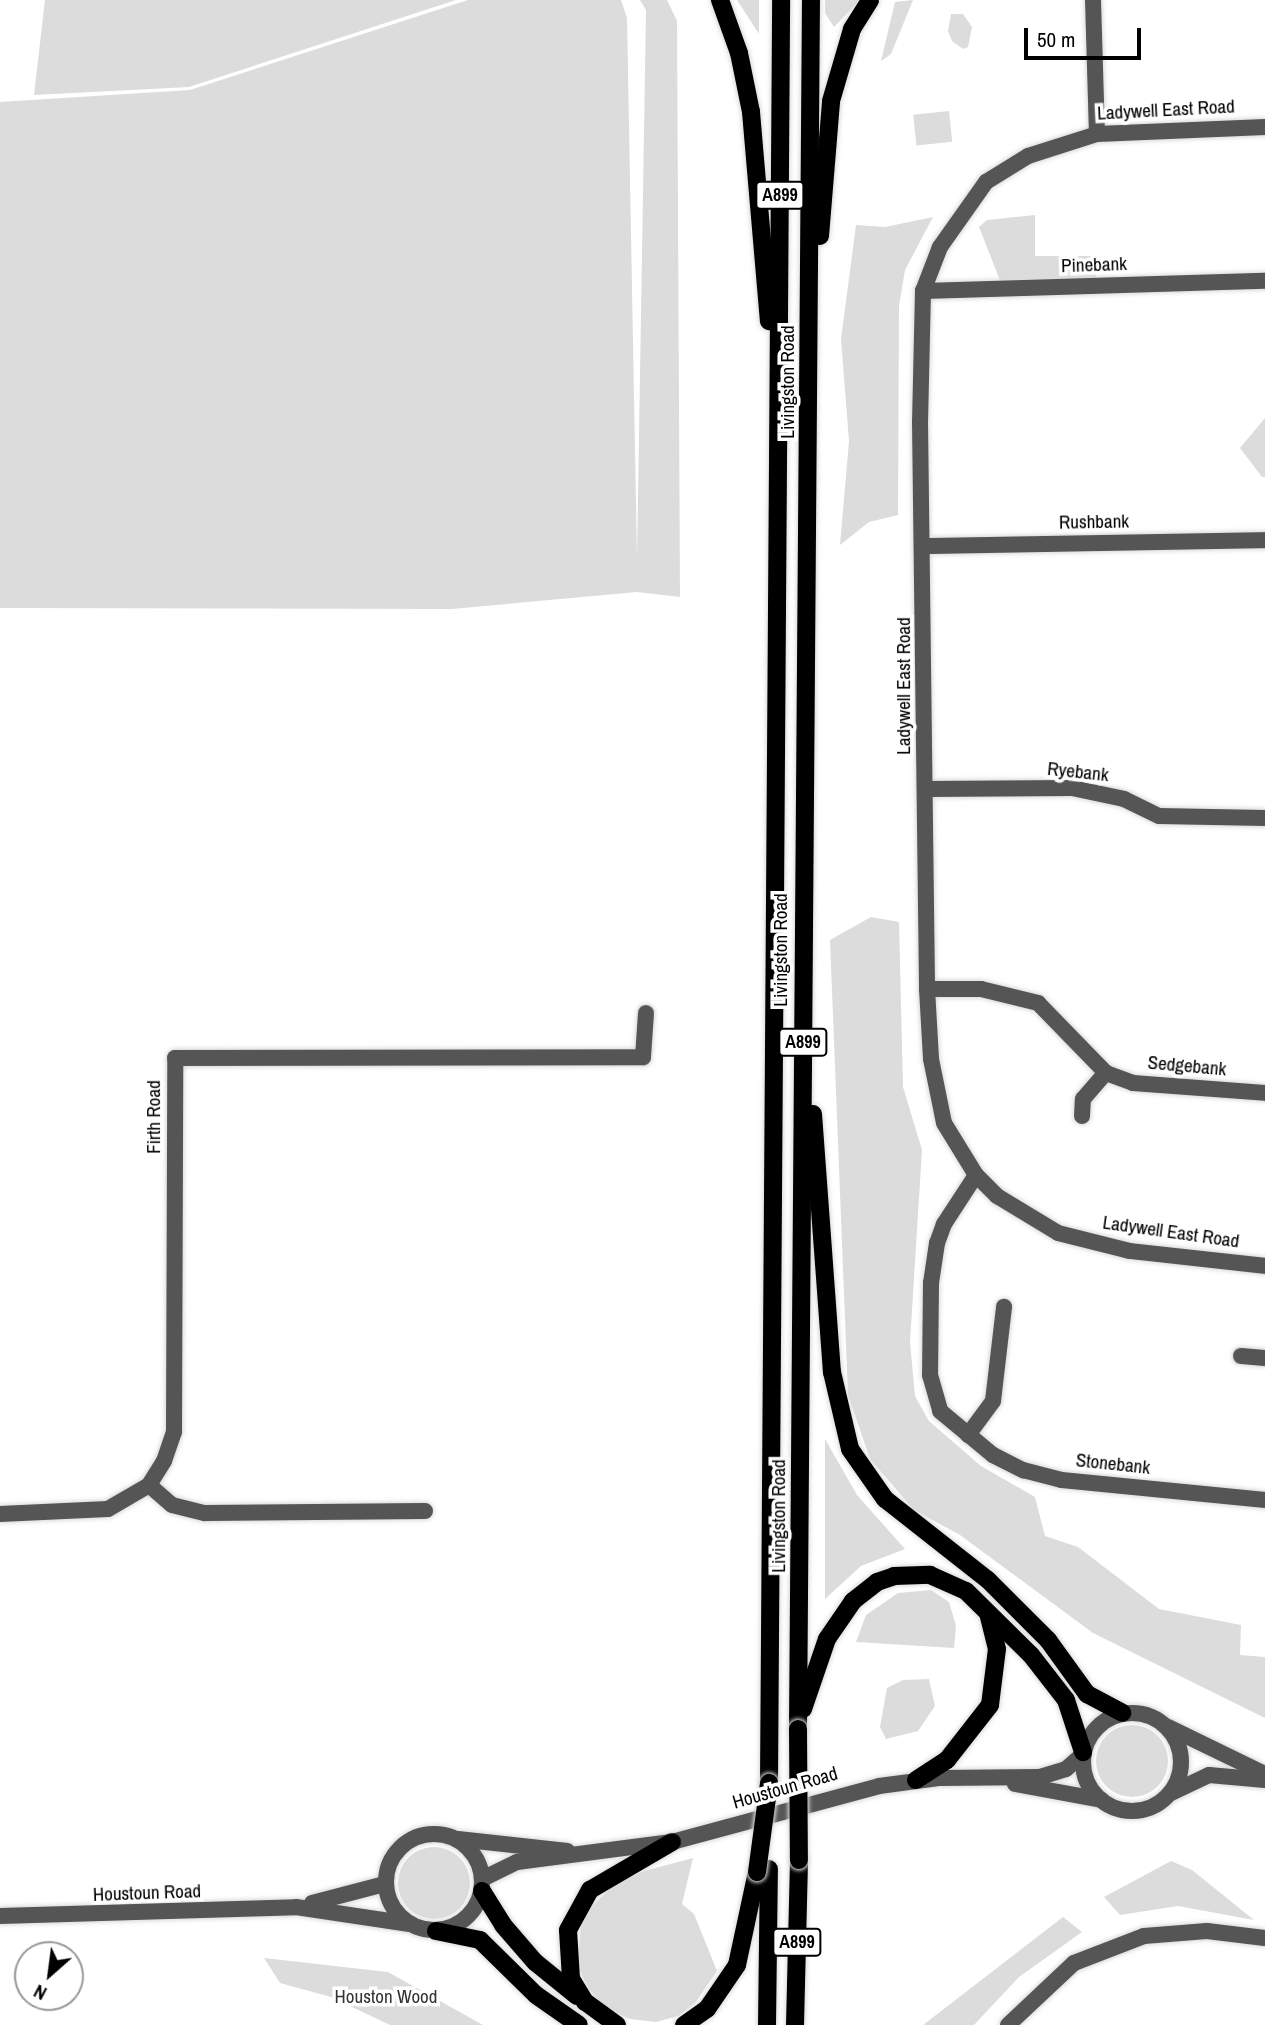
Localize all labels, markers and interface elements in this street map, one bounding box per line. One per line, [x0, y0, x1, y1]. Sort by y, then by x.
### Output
scale bar [1027, 14, 1144, 58]
text: 50 m [1037, 25, 1075, 54]
street label: Ladywell East Road [1097, 95, 1235, 125]
road number: A899 [754, 180, 806, 210]
street label: Pinebank [1061, 252, 1127, 278]
street label: Livingston Road [777, 325, 799, 439]
street label: Rushbank [1059, 510, 1129, 534]
street label: Ladywell East Road [893, 617, 915, 755]
street label: Ryebank [1046, 757, 1110, 787]
street label: Livingston Road [770, 893, 792, 1007]
road number: A899 [777, 1028, 829, 1056]
street label: Sedgebank [1147, 1051, 1227, 1081]
street label: Firth Road [143, 1080, 165, 1154]
street label: Ladywell East Road [1101, 1211, 1241, 1253]
street label: Stonebank [1075, 1449, 1151, 1479]
street label: Livingston Road [768, 1459, 790, 1573]
street label: Houstoun Road [730, 1762, 840, 1814]
street label: Houstoun Road [93, 1880, 201, 1906]
road number: A899 [771, 1928, 823, 1956]
north arrow [14, 1941, 84, 2011]
text: N [29, 1979, 51, 2007]
park label: Houston Wood [335, 1986, 437, 2008]

